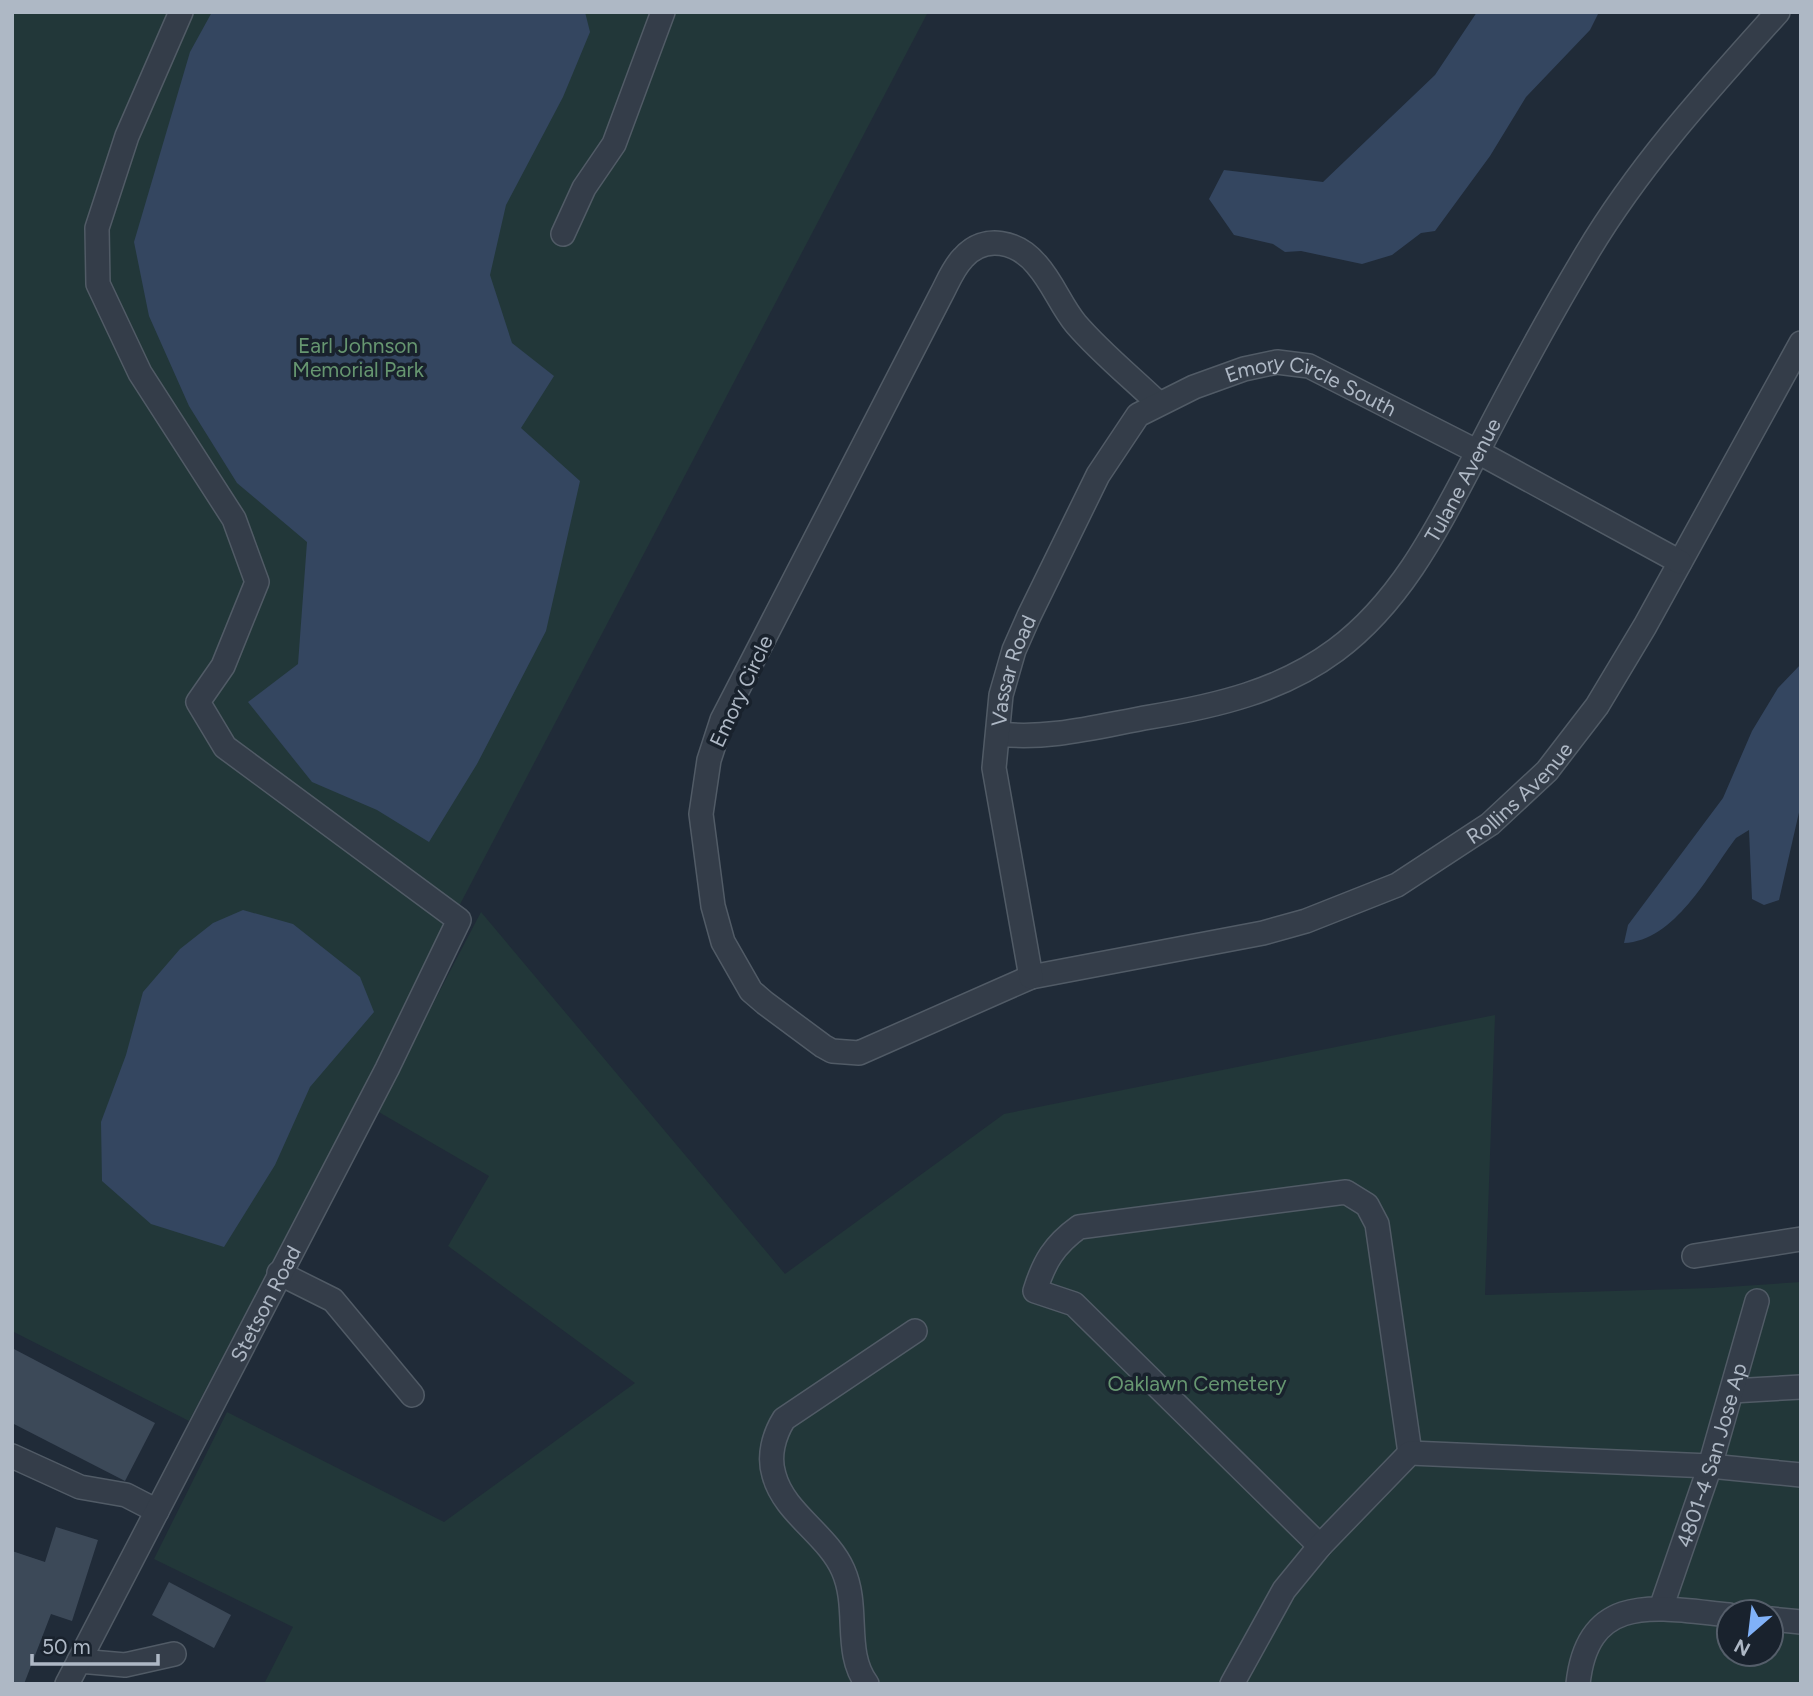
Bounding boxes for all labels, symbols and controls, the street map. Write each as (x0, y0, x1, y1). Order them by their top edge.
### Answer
park label: Earl Johnson Memorial Park (292, 333, 425, 382)
street label: Emory Circle South (1221, 349, 1401, 421)
street label: Tulane Avenue (1419, 414, 1506, 547)
street label: Vassar Road (986, 611, 1040, 727)
street label: Emory Circle (704, 631, 778, 751)
street label: Rollins Avenue (1461, 737, 1577, 849)
street label: Stetson Road (225, 1241, 306, 1366)
street label: 4801-4 San Jose Ap (1670, 1360, 1751, 1551)
park label: Oaklawn Cemetery (1107, 1371, 1287, 1396)
north arrow (1715, 1598, 1785, 1668)
scale bar (32, 1622, 158, 1666)
text: 50 m (42, 1634, 91, 1659)
text: N (1730, 1634, 1754, 1661)

